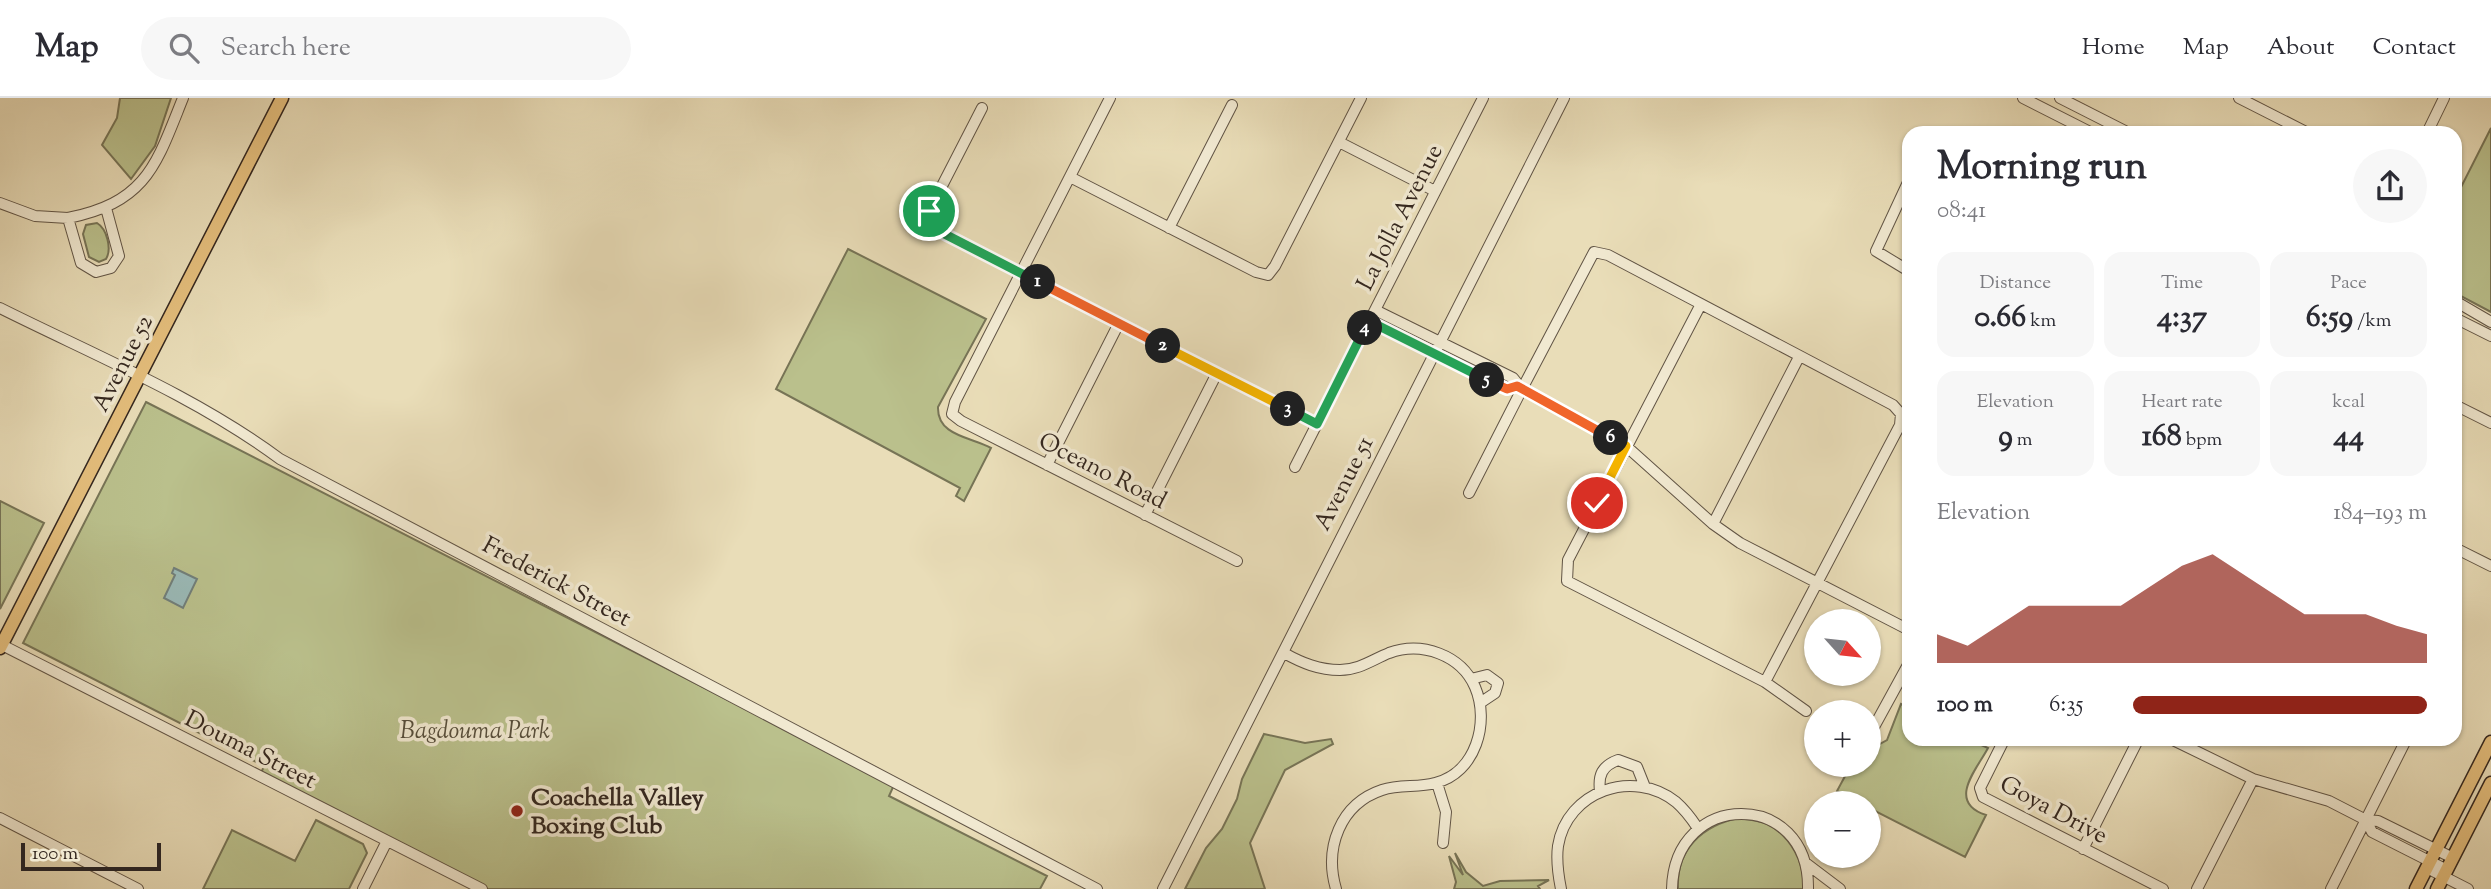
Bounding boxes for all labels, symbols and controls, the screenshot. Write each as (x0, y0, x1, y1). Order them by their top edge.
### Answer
search box (141, 17, 631, 80)
text: Map (35, 24, 99, 72)
icon: search (165, 29, 203, 67)
text: Search here (221, 30, 351, 67)
text: Home (2082, 31, 2145, 65)
text: Map (2183, 31, 2229, 65)
text: About (2267, 31, 2334, 65)
text: Contact (2372, 31, 2456, 65)
street label: La Jolla Avenue (1349, 139, 1452, 297)
text: Morning run (1937, 142, 2147, 196)
button: share (2353, 149, 2427, 223)
pin (899, 181, 959, 241)
icon: arrive (910, 192, 948, 230)
text: 08:41 (1937, 195, 1986, 228)
pin: 1 (1020, 264, 1056, 300)
text: 1 (1034, 268, 1041, 295)
text: Distance (1980, 270, 2051, 297)
text: Time (2161, 270, 2203, 297)
text: Pace (2330, 270, 2367, 297)
text: 0.66 (1974, 297, 2026, 340)
text: 4:37 (2157, 297, 2207, 340)
text: 6:59 (2306, 297, 2353, 340)
text: km (2026, 308, 2056, 335)
text: /km (2353, 308, 2391, 335)
street label: Avenue 52 (85, 310, 163, 418)
pin: 4 (1348, 310, 1382, 345)
text: 4 (1360, 314, 1369, 341)
pin: 2 (1146, 328, 1180, 364)
text: 2 (1158, 332, 1167, 359)
pin: 5 (1470, 362, 1504, 398)
text: 5 (1483, 366, 1490, 393)
text: Elevation (1977, 389, 2054, 416)
text: Heart rate (2141, 389, 2223, 416)
text: kcal (2332, 389, 2365, 416)
pin: 3 (1270, 392, 1306, 426)
text: 3 (1284, 395, 1291, 422)
text: 9 (1998, 416, 2013, 459)
text: 168 (2142, 416, 2182, 459)
text: 44 (2334, 416, 2364, 459)
pin: 6 (1594, 420, 1628, 456)
text: 6 (1606, 424, 1615, 451)
street label: Oceano Road (1032, 425, 1172, 519)
text: m (2013, 427, 2033, 454)
text: bpm (2182, 427, 2222, 454)
street label: Avenue 51 (1307, 431, 1383, 537)
pin (1567, 473, 1627, 533)
icon: check (1578, 484, 1616, 522)
text: Elevation (1937, 497, 2030, 530)
text: 184–193 m (2333, 497, 2427, 530)
street label: Frederick Street (476, 529, 637, 636)
north arrow (1804, 609, 1881, 686)
map controls (1804, 609, 1881, 868)
text: 100 m (1937, 689, 1993, 722)
text: 6:35 (2049, 689, 2083, 722)
button: + (1804, 700, 1881, 777)
street label: Douma Street (178, 703, 322, 799)
park label: Bagdouma Park (400, 715, 550, 749)
street label: Goya Drive (1993, 768, 2113, 853)
place label: Coachella Valley Boxing Club (531, 782, 704, 844)
button: − (1804, 791, 1881, 868)
marker: Coachella Valley Boxing Club (509, 803, 525, 819)
scale bar (21, 840, 161, 872)
text: 100 m (32, 841, 78, 868)

